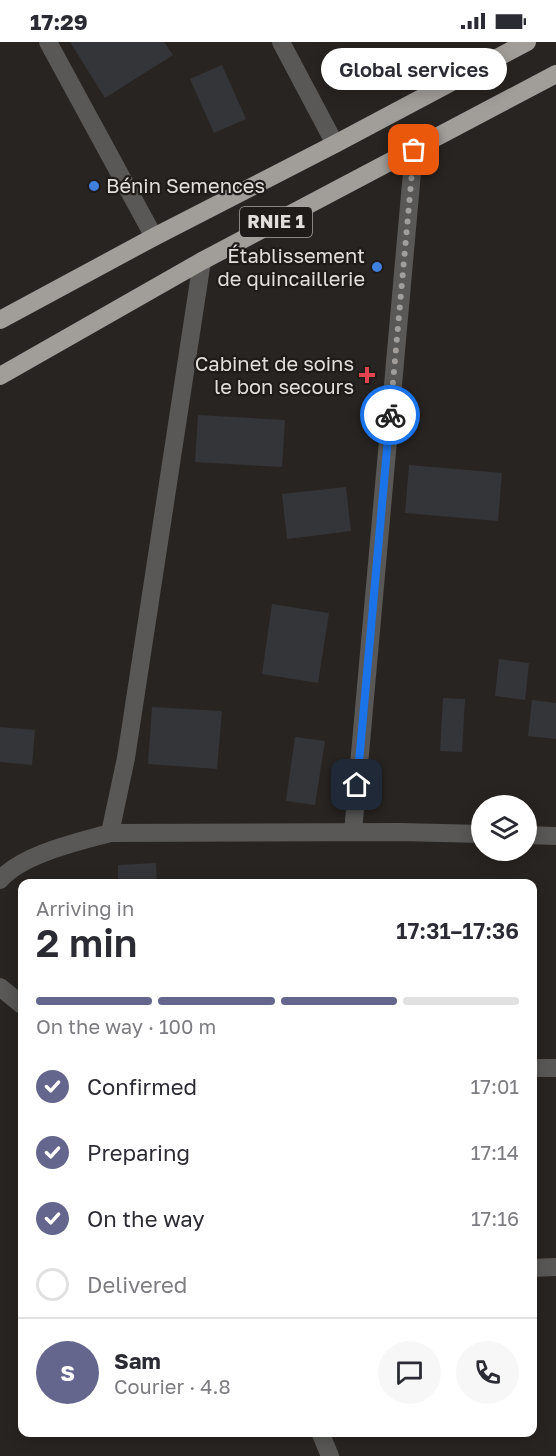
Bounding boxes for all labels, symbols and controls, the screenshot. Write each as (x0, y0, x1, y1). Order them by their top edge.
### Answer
text: 17:29 (30, 8, 88, 35)
callout: Global services (321, 48, 507, 90)
text: Global services (339, 57, 489, 81)
pin (388, 124, 439, 175)
icon: bag (397, 133, 430, 166)
place label: Bénin Semences (106, 173, 265, 197)
marker: Bénin Semences (87, 179, 101, 193)
road number: RNIE 1 (240, 207, 312, 237)
place label: Établissement de quincaillerie (218, 243, 365, 290)
marker: Établissement de quincaillerie (370, 260, 384, 274)
place label: Cabinet de soins le bon secours (195, 351, 354, 398)
marker: Cabinet de soins le bon secours (358, 366, 376, 384)
courier (360, 385, 420, 445)
icon: bike (374, 399, 407, 432)
pin (331, 759, 382, 810)
icon: home (340, 768, 373, 801)
map controls (471, 795, 537, 861)
button: layers (471, 795, 537, 861)
text: Arriving in (36, 896, 134, 920)
text: 17:31–17:36 (396, 917, 519, 944)
text: 2 min (36, 919, 137, 966)
text: On the way · 100 m (36, 1014, 216, 1038)
icon: check (36, 1070, 69, 1103)
text: Confirmed (87, 1073, 197, 1100)
text: 17:01 (471, 1074, 519, 1098)
icon: check (36, 1136, 69, 1169)
text: Preparing (87, 1139, 190, 1166)
text: 17:14 (471, 1140, 519, 1164)
icon: check (36, 1202, 69, 1235)
text: On the way (87, 1205, 205, 1232)
text: 17:16 (471, 1206, 519, 1230)
text: Delivered (87, 1271, 187, 1298)
button: chat (378, 1341, 441, 1404)
button: phone (456, 1341, 519, 1404)
text: Sam (114, 1347, 161, 1374)
text: S (60, 1359, 75, 1386)
text: Courier · 4.8 (114, 1374, 231, 1398)

